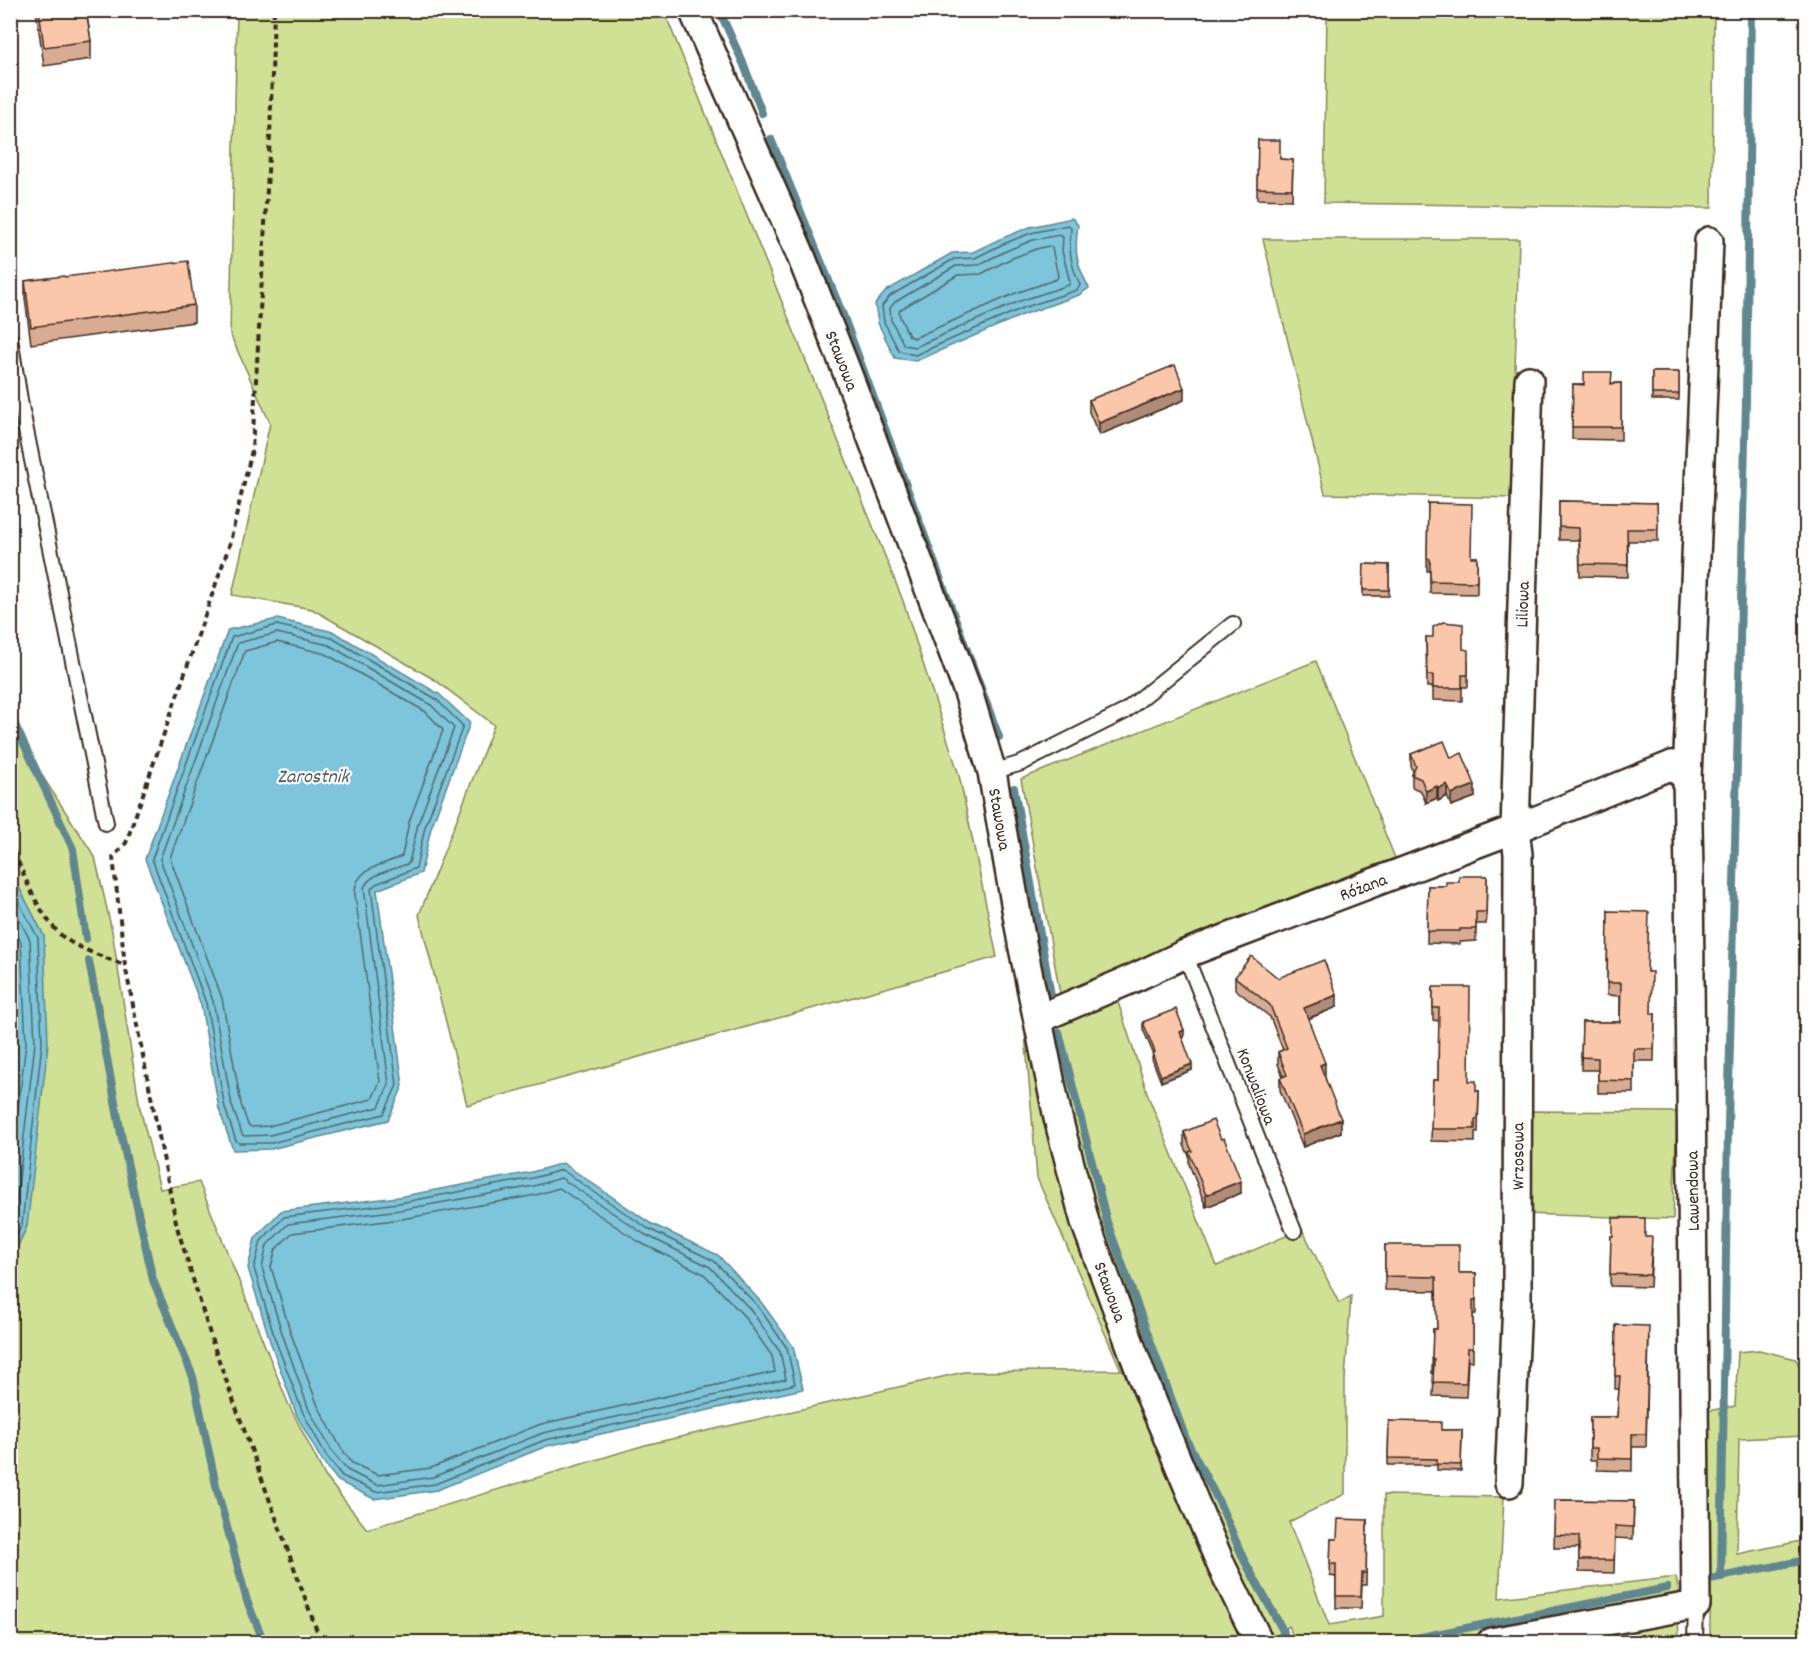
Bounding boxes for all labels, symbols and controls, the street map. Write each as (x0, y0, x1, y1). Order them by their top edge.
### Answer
street label: Stawowa (817, 328, 863, 396)
street label: Liliowa (1511, 580, 1538, 628)
water label: Zarostnik (277, 764, 351, 792)
street label: Stawowa (980, 787, 1016, 853)
street label: Różana (1337, 868, 1392, 909)
street label: Konwaliowa (1229, 1045, 1281, 1129)
street label: Wrzosowa (1507, 1122, 1532, 1190)
street label: Lawendowa (1681, 1150, 1708, 1231)
street label: Stawowa (1086, 1259, 1131, 1327)

